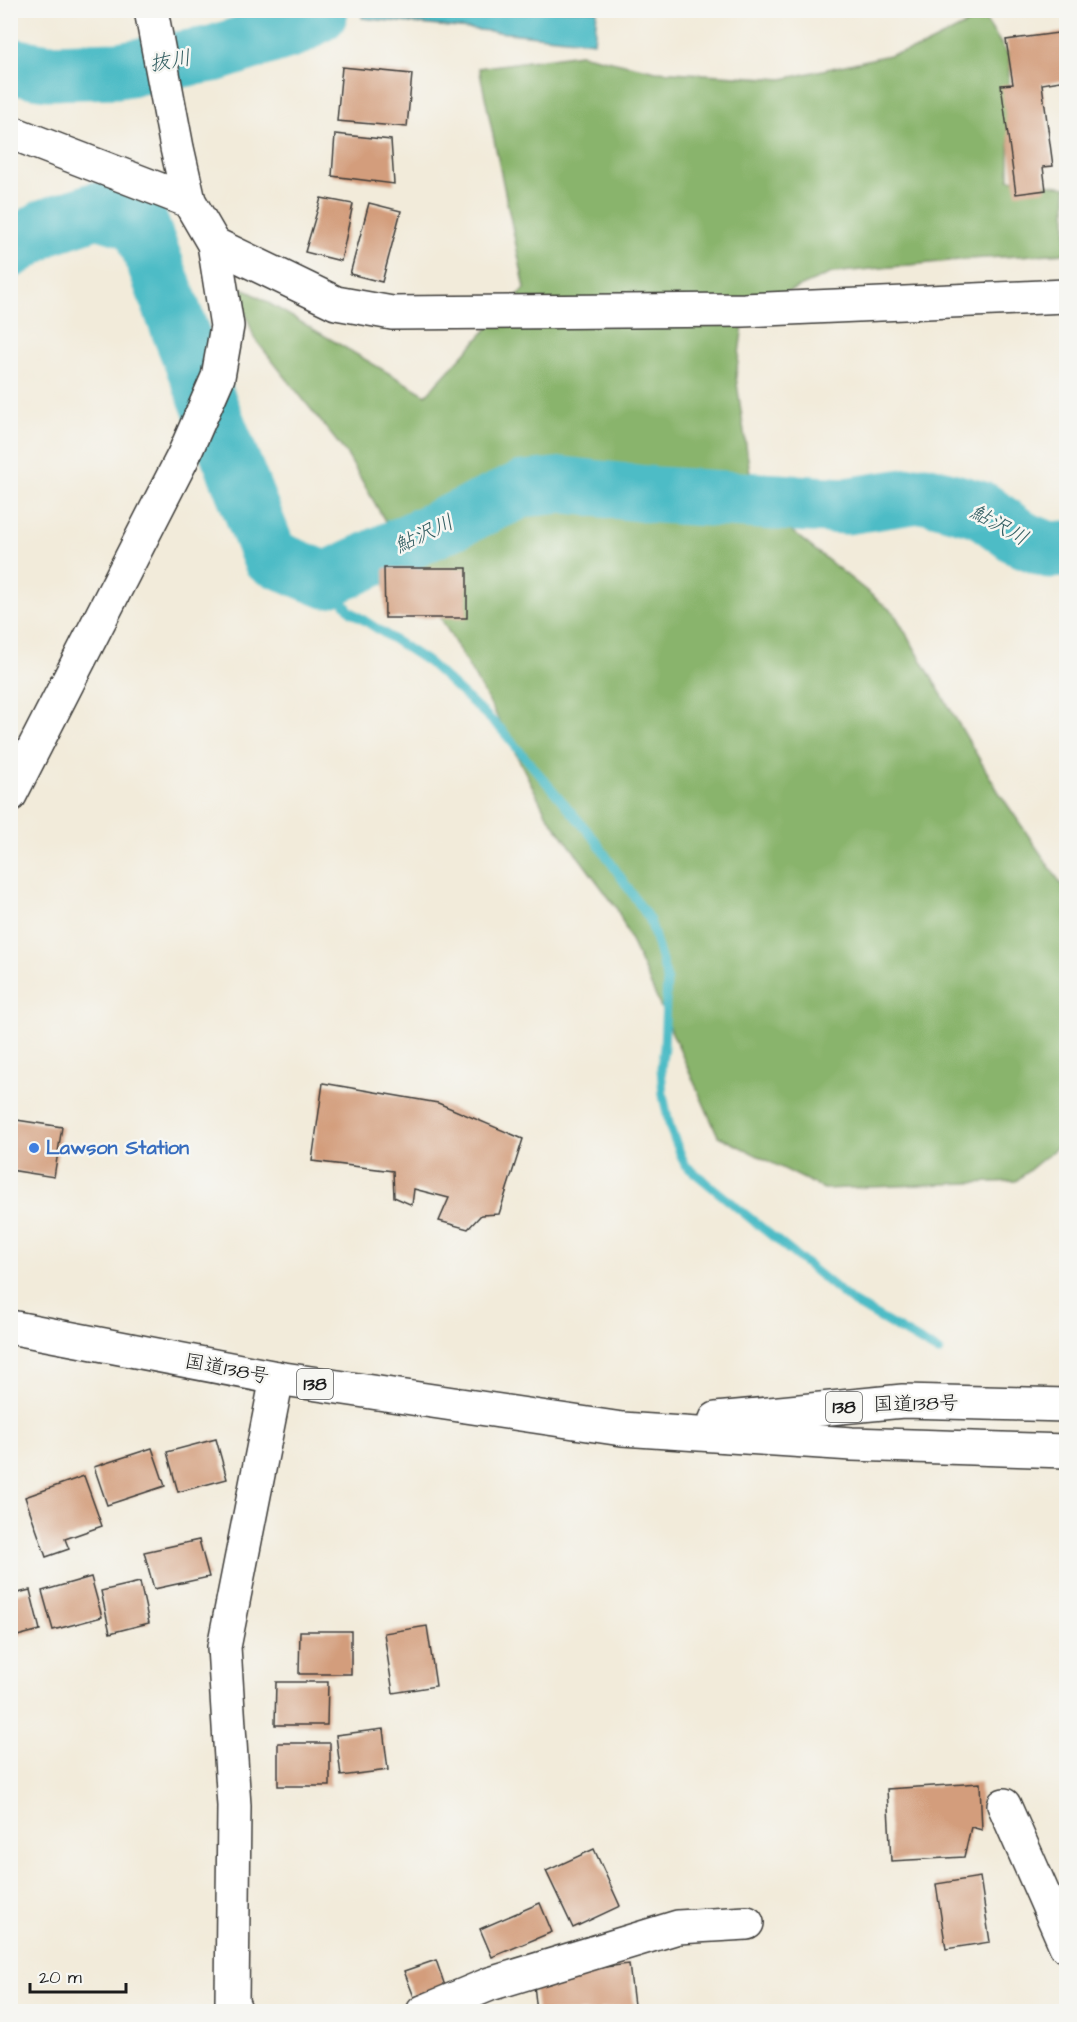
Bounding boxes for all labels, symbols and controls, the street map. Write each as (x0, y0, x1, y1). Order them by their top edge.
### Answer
water label: 抜川 (147, 43, 193, 79)
water label: 鮎沢川 (964, 497, 1034, 553)
water label: 鮎沢川 (389, 508, 459, 560)
place label: Lawson Station (46, 1134, 189, 1162)
marker: Lawson Station (27, 1141, 41, 1155)
street label: 国道138号 (182, 1347, 272, 1391)
road number: 138 (297, 1369, 333, 1399)
street label: 国道138号 (873, 1389, 959, 1419)
road number: 138 (826, 1392, 862, 1422)
scale bar (30, 1956, 126, 1994)
text: 20 m (39, 1965, 82, 1990)

